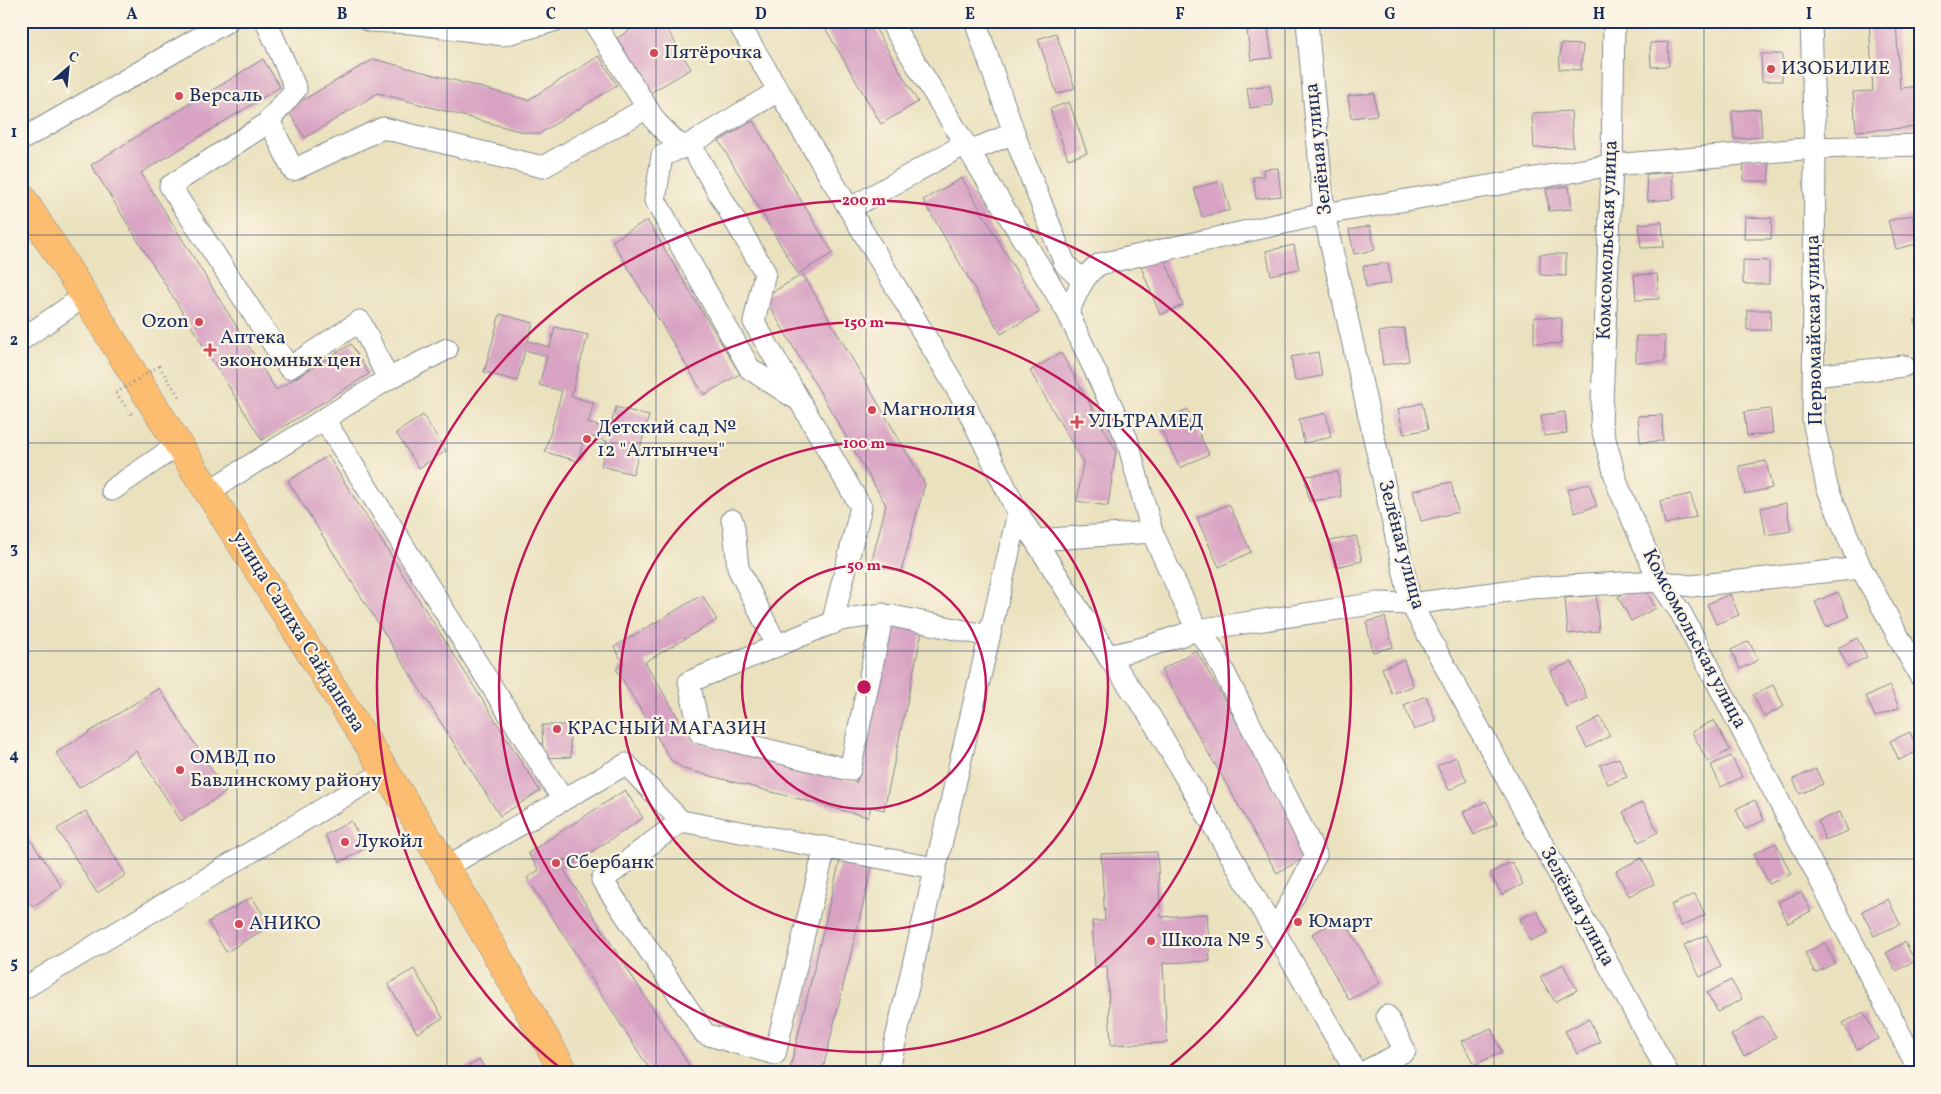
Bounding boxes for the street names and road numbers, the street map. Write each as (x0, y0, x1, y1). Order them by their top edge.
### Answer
street label: Зелёная улица (1298, 81, 1340, 217)
street label: Комсомольская улица (1591, 139, 1625, 340)
street label: Первомайская улица (1799, 234, 1831, 426)
street label: Зелёная улица (1370, 477, 1432, 613)
street label: улица Салиха Сайдашева (224, 526, 372, 738)
street label: Комсомольская улица (1635, 544, 1753, 734)
street label: Зелёная улица (1533, 842, 1621, 972)

